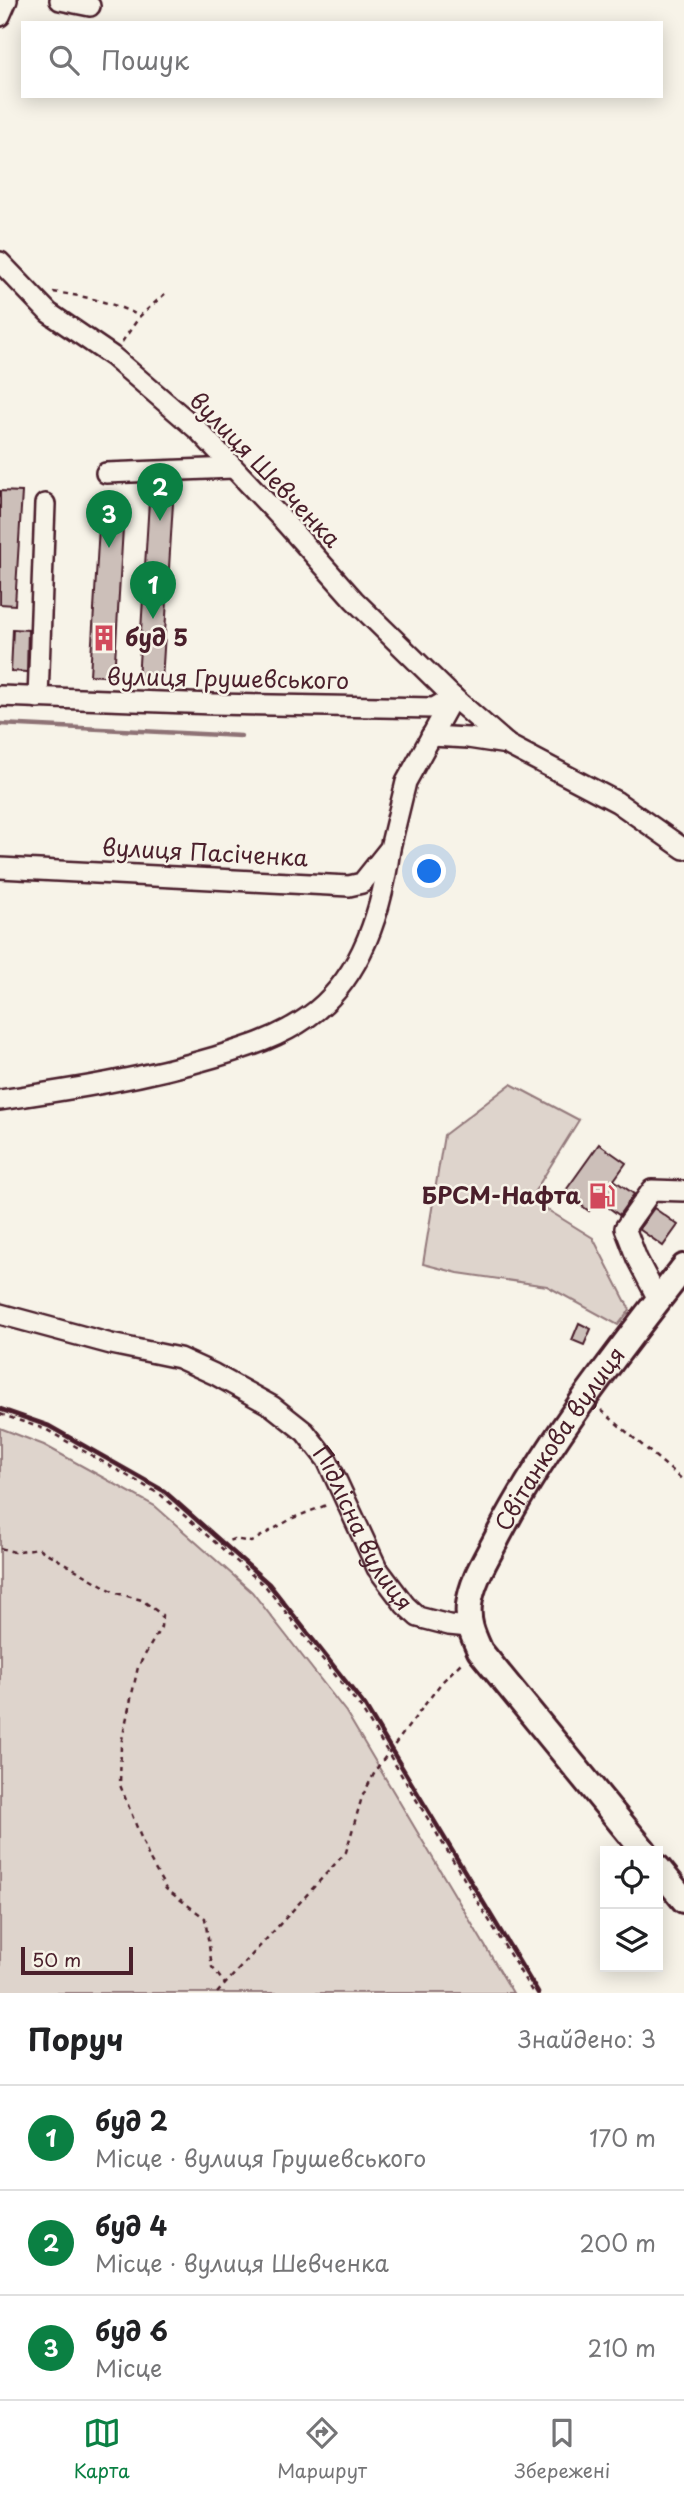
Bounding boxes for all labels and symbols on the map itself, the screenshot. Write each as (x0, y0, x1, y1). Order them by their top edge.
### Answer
street label: вулиця Шевченка (182, 383, 350, 555)
pin: 2 (137, 463, 183, 521)
pin: 3 (86, 490, 132, 548)
pin: 1 (130, 561, 176, 619)
place label: буд 5 (125, 619, 188, 654)
building icon: буд 5 (89, 623, 119, 653)
street label: вулиця Грушевського (107, 658, 350, 697)
street label: вулиця Пасіченка (101, 829, 310, 874)
your location (412, 854, 446, 888)
place label: БРСМ-Нафта (422, 1177, 581, 1212)
fuel station icon: БРСМ-Нафта (587, 1181, 617, 1211)
street label: Світанкова вулиця (485, 1339, 633, 1537)
street label: Підлісна вулиця (305, 1437, 422, 1618)
scale bar (21, 1944, 133, 1976)

